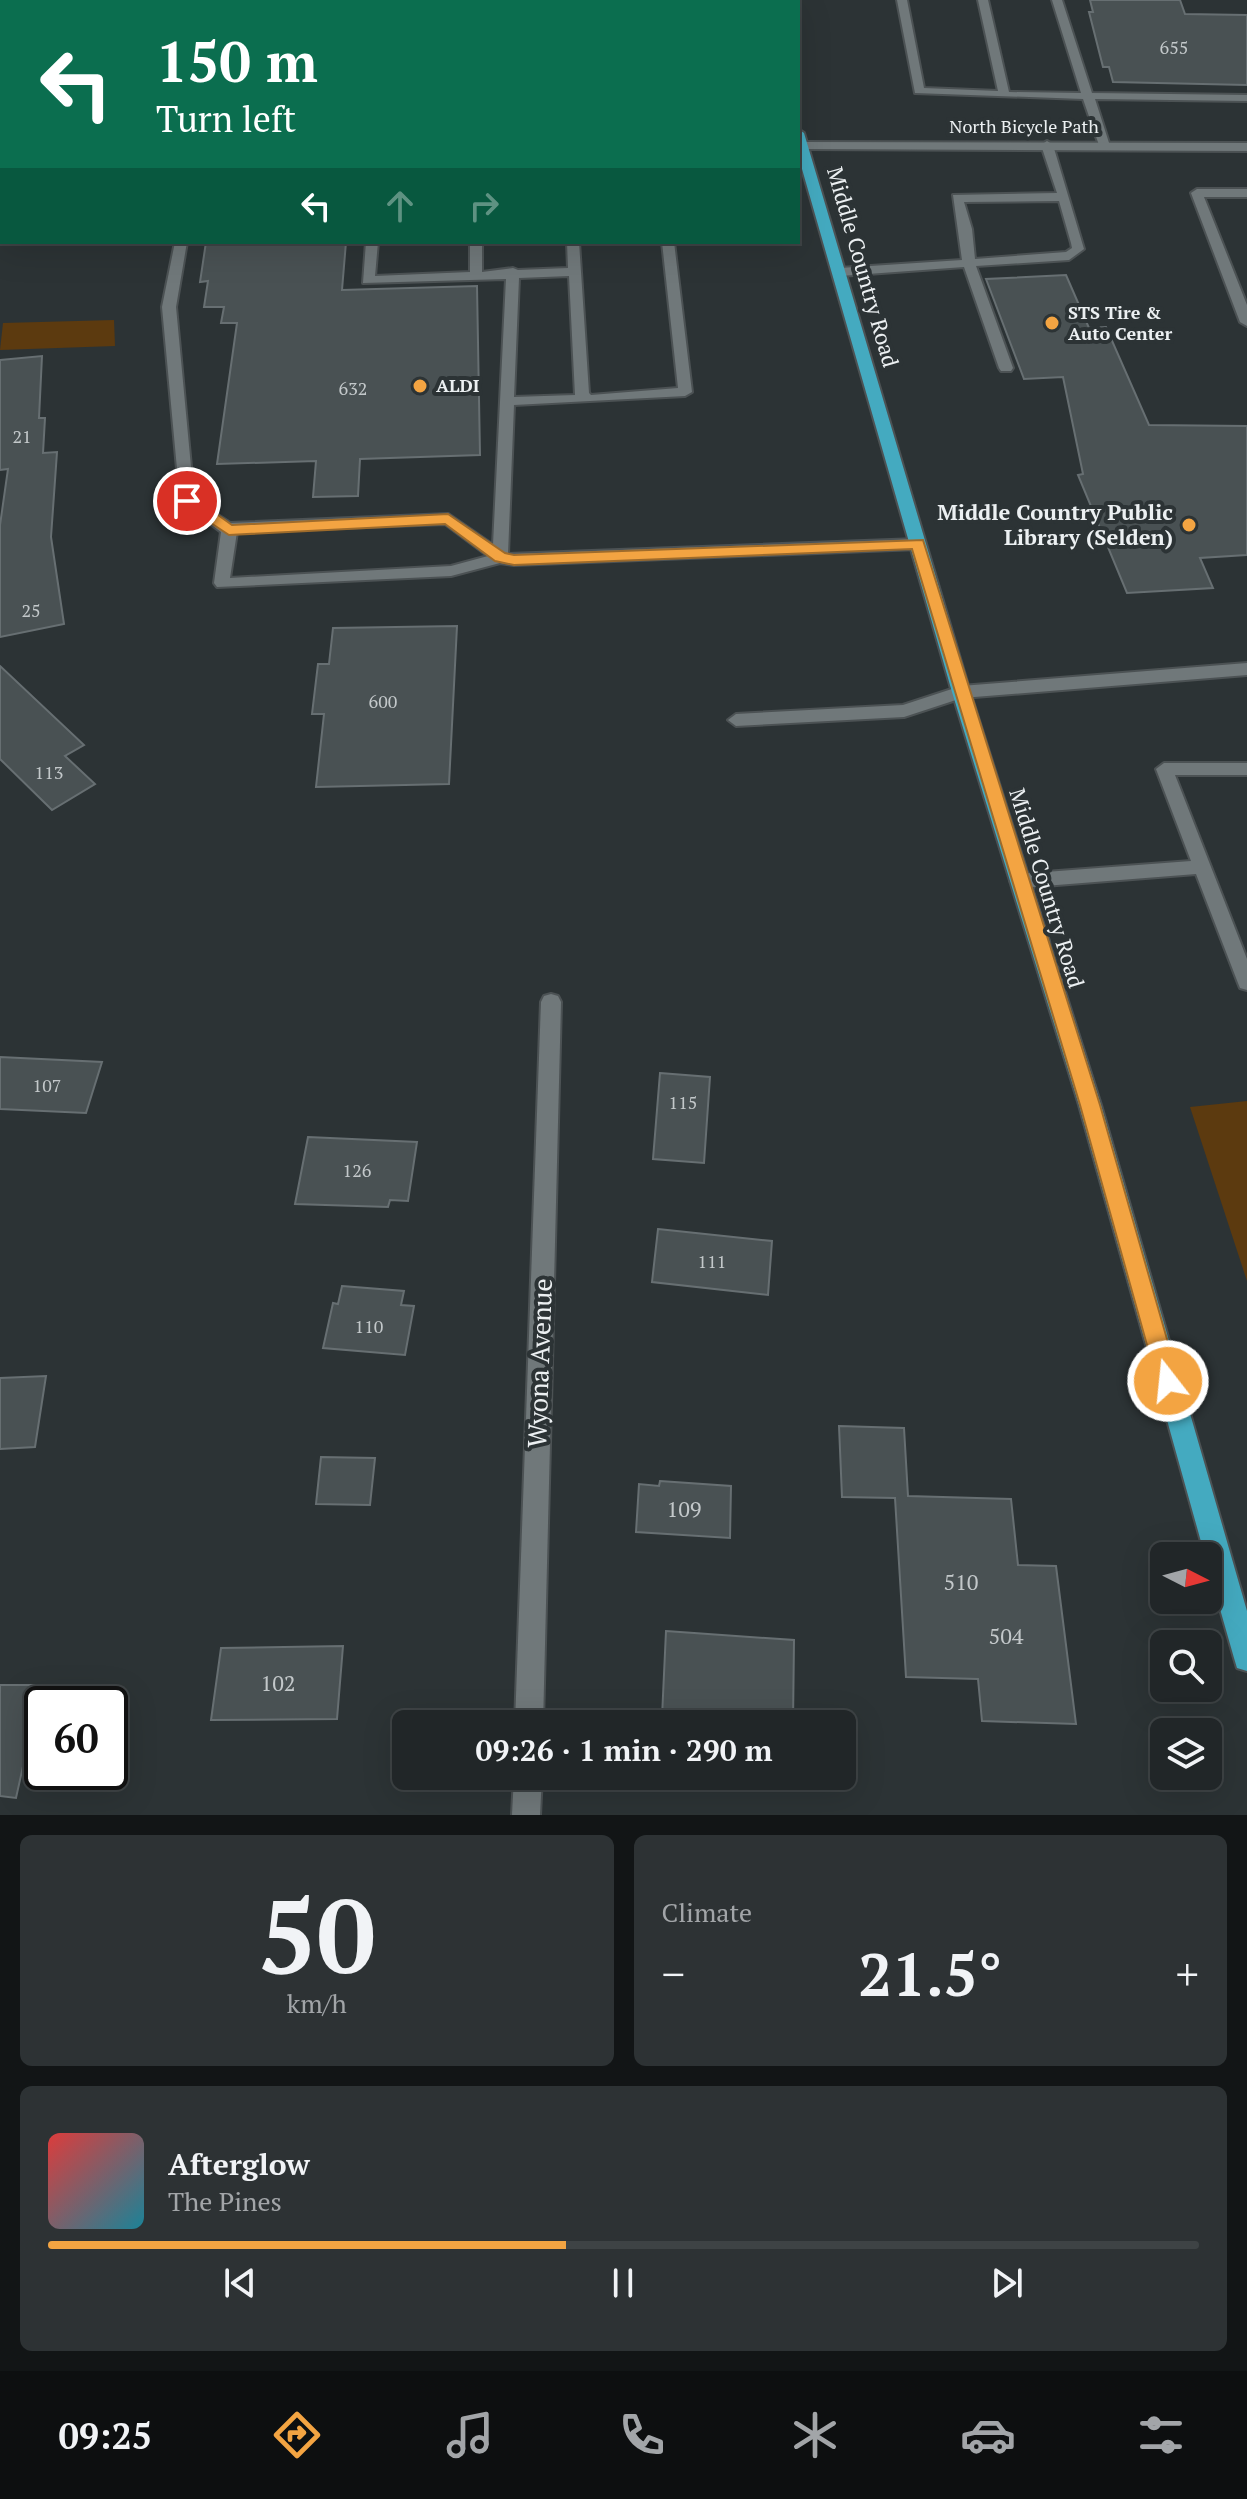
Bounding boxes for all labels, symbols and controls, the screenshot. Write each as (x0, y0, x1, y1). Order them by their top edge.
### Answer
text: 150 m (156, 24, 318, 98)
icon: left (24, 32, 128, 136)
house number: 655 (1160, 35, 1188, 59)
text: Turn left (156, 95, 296, 142)
street label: North Bicycle Path (949, 114, 1099, 138)
street label: Middle Country Road (821, 163, 906, 370)
icon: left (294, 184, 338, 228)
icon: ahead (378, 184, 422, 228)
icon: right (462, 184, 506, 228)
place label: STS Tire & Auto Center (1068, 300, 1173, 345)
marker: STS Tire & Auto Center (1043, 314, 1061, 332)
place label: ALDI (436, 373, 480, 397)
house number: 632 (339, 376, 367, 400)
marker: ALDI (411, 377, 429, 395)
house number: 21 (12, 424, 32, 448)
pin (153, 467, 221, 535)
icon: arrive (165, 479, 209, 523)
place label: Middle Country Public Library (Selden) (937, 497, 1173, 551)
marker: Middle Country Public Library (Selden) (1180, 516, 1198, 534)
house number: 25 (21, 598, 41, 622)
house number: 600 (369, 689, 397, 713)
house number: 113 (35, 760, 63, 784)
street label: Middle Country Road (1003, 785, 1092, 991)
house number: 107 (33, 1073, 61, 1097)
house number: 115 (669, 1090, 697, 1114)
house number: 126 (343, 1158, 372, 1182)
house number: 111 (698, 1249, 726, 1273)
street label: Wyona Avenue (519, 1278, 559, 1448)
house number: 110 (355, 1314, 383, 1338)
position arrow (1126, 1339, 1210, 1423)
house number: 109 (666, 1494, 702, 1523)
north arrow (1150, 1542, 1222, 1614)
map controls (1150, 1542, 1222, 1790)
house number: 510 (943, 1567, 979, 1596)
house number: 504 (988, 1621, 1024, 1650)
button: search (1150, 1630, 1222, 1702)
house number: 102 (260, 1668, 296, 1697)
speed limit sign: 60 (24, 1686, 128, 1790)
button: layers (1150, 1718, 1222, 1790)
text: 09:26 · 1 min · 290 m (476, 1730, 772, 1770)
text: 50 (258, 1865, 376, 2003)
text: Climate (662, 1895, 752, 1929)
text: 21.5° (858, 1934, 1002, 2013)
text: − (662, 1944, 685, 2003)
text: + (1176, 1944, 1199, 2003)
text: km/h (287, 1986, 347, 2020)
text: Afterglow (168, 2144, 310, 2184)
text: The Pines (168, 2184, 282, 2218)
icon: previous (218, 2261, 262, 2305)
icon: pause (601, 2261, 645, 2305)
icon: next (985, 2261, 1029, 2305)
icon: directions (269, 2407, 325, 2463)
icon: music (442, 2407, 498, 2463)
icon: phone (614, 2407, 670, 2463)
icon: climate (787, 2407, 843, 2463)
icon: car (960, 2407, 1016, 2463)
icon: filters (1133, 2407, 1189, 2463)
text: 09:25 (58, 2412, 152, 2459)

